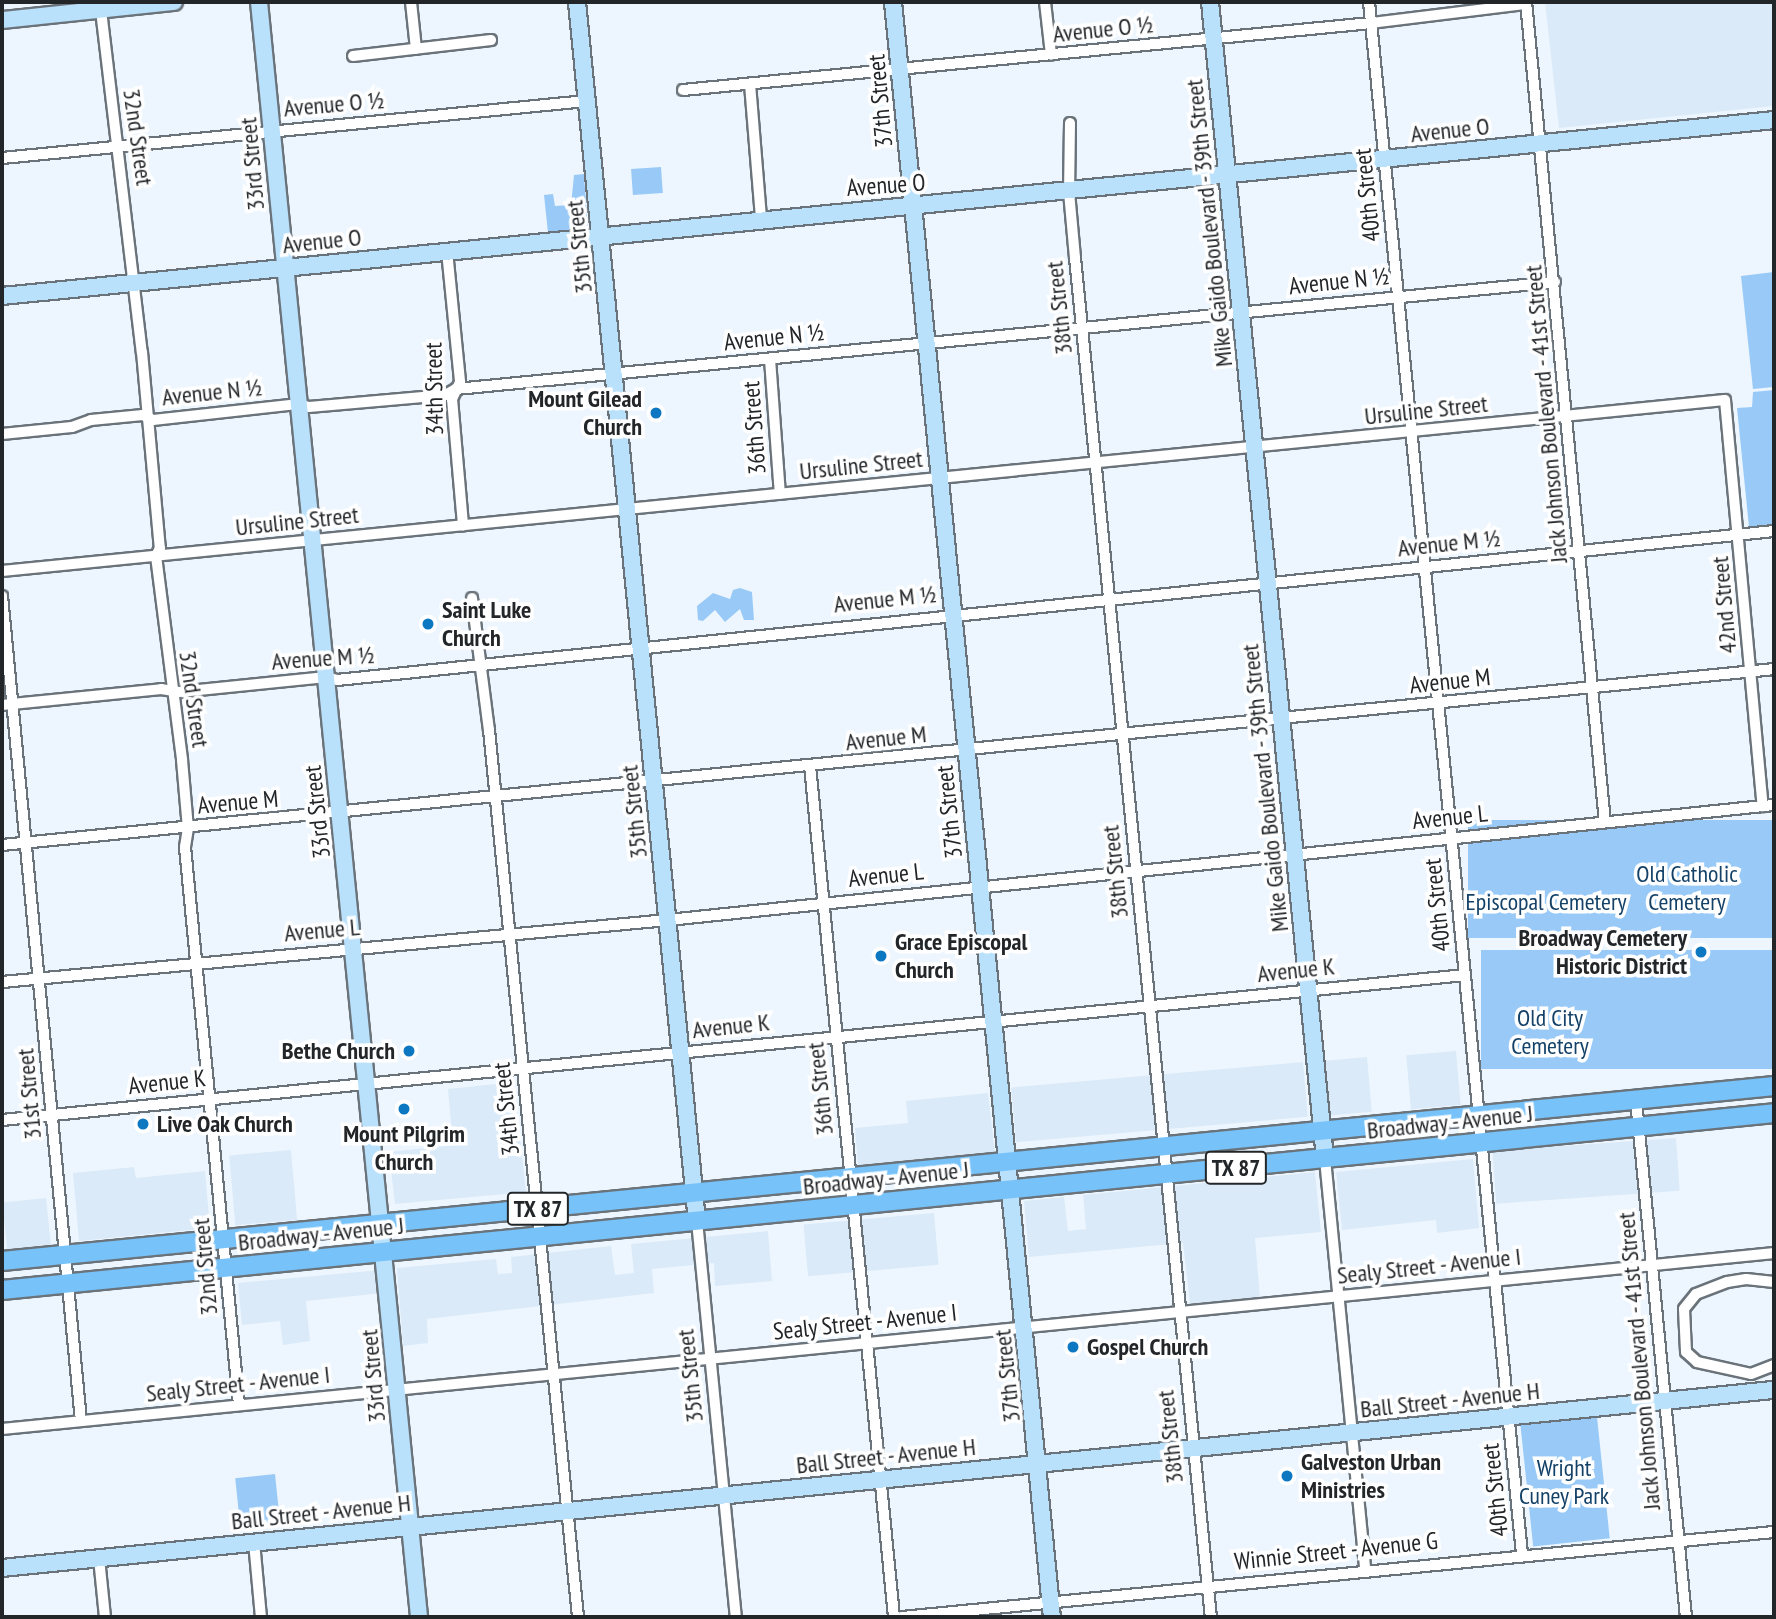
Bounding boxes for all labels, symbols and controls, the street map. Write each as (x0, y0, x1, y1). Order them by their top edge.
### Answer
street label: Avenue O ½ (1051, 9, 1155, 49)
street label: 37th Street (862, 53, 898, 149)
street label: Mike Gaido Boulevard - 39th Street (1179, 77, 1239, 369)
street label: Avenue O ½ (283, 85, 385, 123)
street label: 32nd Street (117, 87, 159, 187)
street label: Avenue O (1409, 112, 1491, 148)
street label: 33rd Street (234, 116, 270, 212)
street label: 40th Street (1348, 147, 1386, 243)
street label: Avenue O (846, 168, 926, 202)
street label: 35th Street (560, 199, 598, 295)
street label: Avenue O (281, 223, 363, 259)
street label: 38th Street (1040, 260, 1078, 356)
street label: Avenue N ½ (1287, 261, 1391, 301)
street label: Jack Johnson Boulevard - 41st Street (1519, 263, 1573, 565)
street label: Avenue N ½ (722, 317, 826, 357)
street label: 34th Street (419, 342, 449, 436)
street label: Avenue N ½ (160, 372, 264, 412)
street label: 36th Street (736, 380, 772, 476)
place label: Mount Gilead Church (528, 385, 642, 441)
street label: Ursuline Street (1363, 389, 1489, 431)
marker: Mount Gilead Church (648, 405, 664, 421)
street label: Ursuline Street (798, 444, 924, 486)
street label: Ursuline Street (234, 500, 360, 542)
street label: Avenue M ½ (1396, 523, 1502, 563)
street label: 42nd Street (1705, 555, 1743, 655)
street label: Avenue M ½ (832, 579, 938, 619)
place label: Saint Luke Church (442, 596, 531, 652)
marker: Saint Luke Church (420, 616, 436, 632)
street label: Avenue M ½ (271, 640, 375, 676)
street label: Mike Gaido Boulevard - 39th Street (1235, 642, 1295, 934)
street label: 32nd Street (173, 649, 215, 749)
street label: Avenue M (1408, 662, 1492, 700)
street label: Avenue M (844, 719, 928, 757)
street label: 33rd Street (298, 764, 336, 860)
street label: 35th Street (615, 764, 653, 860)
street label: 37th Street (930, 764, 968, 860)
street label: Avenue M (196, 784, 280, 820)
street label: Avenue L (1411, 799, 1489, 835)
street label: 38th Street (1096, 824, 1134, 920)
street label: Avenue L (847, 857, 925, 893)
street label: 40th Street (1418, 857, 1456, 953)
park label: Old Catholic Cemetery (1636, 860, 1738, 916)
park label: Episcopal Cemetery (1466, 888, 1626, 916)
street label: Avenue L (283, 912, 361, 948)
place label: Broadway Cemetery Historic District (1518, 924, 1687, 980)
place label: Grace Episcopal Church (895, 928, 1027, 984)
marker: Broadway Cemetery Historic District (1693, 944, 1709, 960)
marker: Grace Episcopal Church (873, 948, 889, 964)
street label: Avenue K (1256, 952, 1336, 988)
park label: Old City Cemetery (1511, 1004, 1589, 1060)
street label: Avenue K (691, 1008, 771, 1044)
place label: Bethe Church (281, 1037, 395, 1065)
street label: 36th Street (801, 1041, 839, 1137)
marker: Bethe Church (401, 1043, 417, 1059)
street label: 31st Street (11, 1047, 47, 1141)
street label: 34th Street (487, 1061, 525, 1157)
street label: Avenue K (127, 1064, 207, 1100)
street label: Broadway - Avenue J (1364, 1099, 1536, 1145)
marker: Mount Pilgrim Church (396, 1101, 412, 1117)
place label: Live Oak Church (157, 1110, 294, 1138)
marker: Live Oak Church (135, 1116, 151, 1132)
place label: Mount Pilgrim Church (343, 1120, 465, 1176)
road number: TX 87 (1204, 1148, 1268, 1188)
street label: Broadway - Avenue J (800, 1155, 972, 1201)
road number: TX 87 (506, 1190, 570, 1228)
street label: Jack Johnson Boulevard - 41st Street (1612, 1210, 1666, 1512)
street label: Broadway - Avenue J (235, 1211, 407, 1257)
street label: 32nd Street (186, 1217, 224, 1317)
street label: Sealy Street - Avenue I (1334, 1242, 1524, 1290)
street label: Sealy Street - Avenue I (770, 1298, 960, 1346)
street label: 33rd Street (355, 1328, 391, 1424)
street label: 35th Street (671, 1328, 709, 1424)
street label: 37th Street (988, 1328, 1026, 1424)
place label: Gospel Church (1087, 1333, 1209, 1361)
marker: Gospel Church (1065, 1339, 1081, 1355)
street label: Sealy Street - Avenue I (143, 1360, 333, 1408)
street label: Ball Street - Avenue H (1358, 1376, 1542, 1424)
street label: 38th Street (1151, 1389, 1189, 1485)
street label: Ball Street - Avenue H (794, 1432, 978, 1480)
street label: 40th Street (1476, 1442, 1514, 1538)
place label: Galveston Urban Ministries (1301, 1448, 1441, 1504)
park label: Wright Cuney Park (1519, 1454, 1609, 1510)
marker: Galveston Urban Ministries (1279, 1468, 1295, 1484)
street label: Ball Street - Avenue H (229, 1488, 413, 1536)
street label: Winnie Street - Avenue G (1232, 1526, 1440, 1576)

